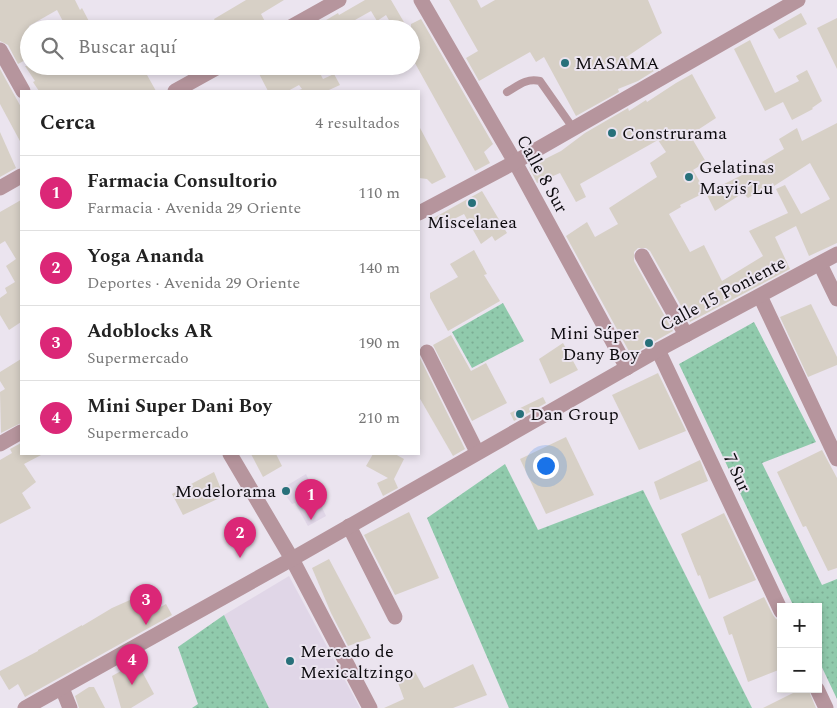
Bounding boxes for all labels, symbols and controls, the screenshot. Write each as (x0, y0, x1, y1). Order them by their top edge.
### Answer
search box (20, 20, 420, 75)
text: Buscar aquí (78, 33, 177, 62)
icon: search (38, 34, 66, 62)
place label: MASAMA (575, 50, 659, 77)
marker: MASAMA (559, 57, 571, 69)
text: Cerca (40, 107, 95, 139)
text: 4 resultados (315, 111, 400, 135)
place label: Construrama (622, 120, 727, 147)
marker: Construrama (606, 127, 618, 139)
street label: Calle 8 Sur (509, 130, 575, 218)
place label: Gelatinas Mayis´Lu (699, 154, 775, 202)
text: Farmacia Consultorio (87, 167, 277, 196)
marker: Gelatinas Mayis´Lu (683, 171, 695, 183)
text: 1 (52, 181, 60, 205)
text: 110 m (358, 181, 400, 205)
text: Farmacia · Avenida 29 Oriente (87, 196, 301, 220)
marker: Miscelanea (466, 197, 478, 209)
place label: Miscelanea (427, 209, 517, 236)
text: Yoga Ananda (87, 242, 204, 271)
street label: Calle 15 Poniente (655, 249, 791, 339)
text: 2 (52, 256, 60, 280)
text: 140 m (358, 256, 400, 280)
text: Deportes · Avenida 29 Oriente (87, 271, 300, 295)
text: Adoblocks AR (87, 317, 213, 346)
place label: Mini Súper Dany Boy (550, 320, 640, 368)
text: 3 (52, 331, 60, 355)
text: 190 m (358, 331, 400, 355)
marker: Mini Súper Dany Boy (643, 337, 655, 349)
text: Supermercado (87, 346, 189, 370)
text: Mini Super Dani Boy (87, 392, 272, 421)
place label: Dan Group (530, 401, 619, 428)
text: 4 (52, 406, 60, 430)
text: 210 m (358, 406, 400, 430)
marker: Dan Group (514, 408, 526, 420)
text: Supermercado (87, 421, 189, 445)
street label: 7 Sur (716, 449, 758, 497)
your location (533, 453, 559, 479)
place label: Modelorama (175, 478, 276, 505)
pin: 1 (295, 479, 327, 520)
marker: Modelorama (280, 485, 292, 497)
pin: 2 (224, 517, 256, 558)
pin: 3 (130, 584, 162, 625)
map controls (777, 603, 822, 693)
button: + (777, 603, 822, 648)
place label: Mercado de Mexicaltzingo (300, 638, 413, 686)
pin: 4 (116, 644, 148, 685)
button: − (777, 648, 822, 693)
marker: Mercado de Mexicaltzingo (284, 655, 296, 667)

